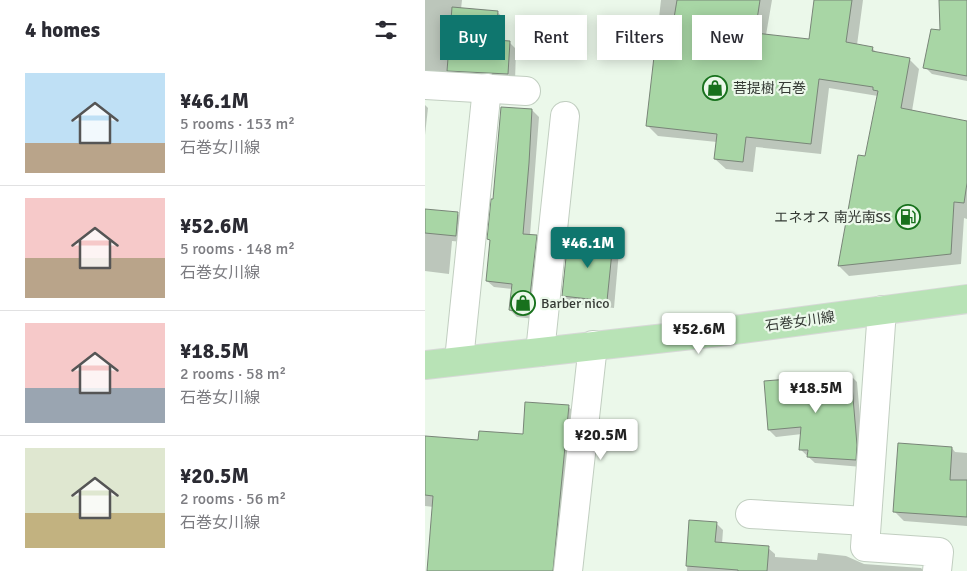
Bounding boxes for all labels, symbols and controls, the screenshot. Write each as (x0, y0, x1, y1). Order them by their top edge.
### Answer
chip: Buy (440, 15, 505, 60)
chip: Rent (515, 15, 587, 60)
chip: Filters (597, 15, 682, 60)
chip: New (692, 15, 762, 60)
icon: filters (372, 16, 400, 44)
text: 4 homes (25, 17, 100, 43)
shop icon: 菩提樹 石巻 (702, 75, 728, 101)
place label: 菩提樹 石巻 (733, 80, 806, 97)
text: ¥46.1M (180, 88, 249, 114)
icon: home (65, 93, 125, 153)
text: 5 rooms · 153 m² (180, 114, 295, 134)
text: 石巻女川線 (180, 138, 260, 158)
fuel station icon: エネオス 南光南SS (895, 204, 921, 230)
place label: エネオス 南光南SS (774, 209, 891, 226)
text: ¥52.6M (180, 213, 249, 239)
icon: home (65, 218, 125, 278)
pin: ¥46.1M (547, 226, 629, 269)
text: ¥46.1M (562, 233, 614, 253)
text: 5 rooms · 148 m² (180, 239, 295, 259)
text: 石巻女川線 (180, 263, 260, 283)
shop icon: Barber nico (510, 290, 536, 316)
place label: Barber nico (541, 295, 610, 312)
street label: 石巻女川線 (764, 308, 836, 335)
pin: ¥52.6M (658, 312, 740, 355)
text: ¥52.6M (673, 319, 725, 339)
text: ¥18.5M (180, 338, 249, 364)
icon: home (65, 343, 125, 403)
text: 2 rooms · 58 m² (180, 364, 286, 384)
pin: ¥18.5M (775, 372, 857, 414)
text: ¥18.5M (790, 378, 842, 398)
text: 石巻女川線 (180, 388, 260, 408)
pin: ¥20.5M (560, 418, 642, 461)
text: ¥20.5M (575, 425, 627, 445)
text: ¥20.5M (180, 463, 249, 489)
icon: home (65, 468, 125, 528)
text: 2 rooms · 56 m² (180, 489, 286, 509)
text: 石巻女川線 (180, 513, 260, 533)

